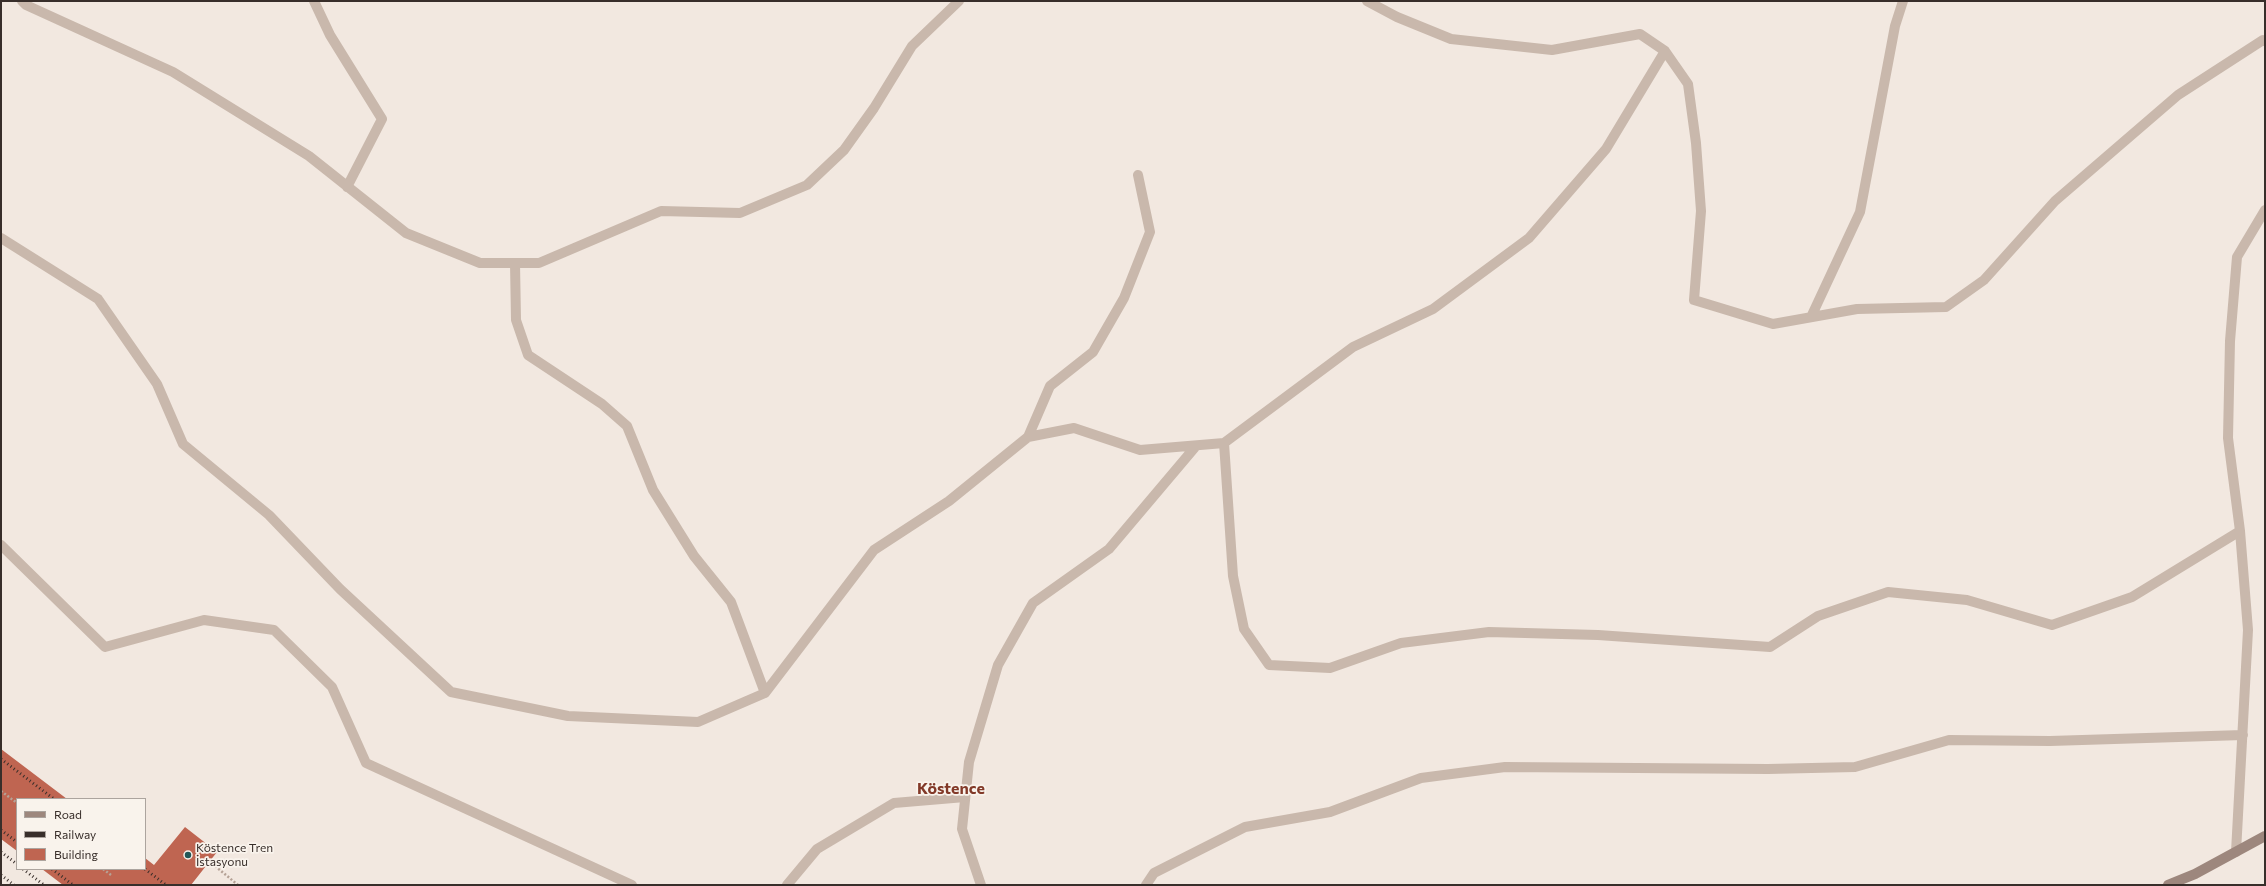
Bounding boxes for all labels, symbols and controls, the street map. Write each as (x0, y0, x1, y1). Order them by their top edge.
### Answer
district label: Köstence (917, 779, 985, 799)
legend (16, 798, 146, 870)
text: Road (54, 807, 82, 821)
text: Railway (54, 827, 96, 841)
place label: Köstence Tren İstasyonu (196, 841, 273, 869)
text: Building (54, 847, 98, 861)
marker: Köstence Tren İstasyonu (183, 850, 193, 860)

